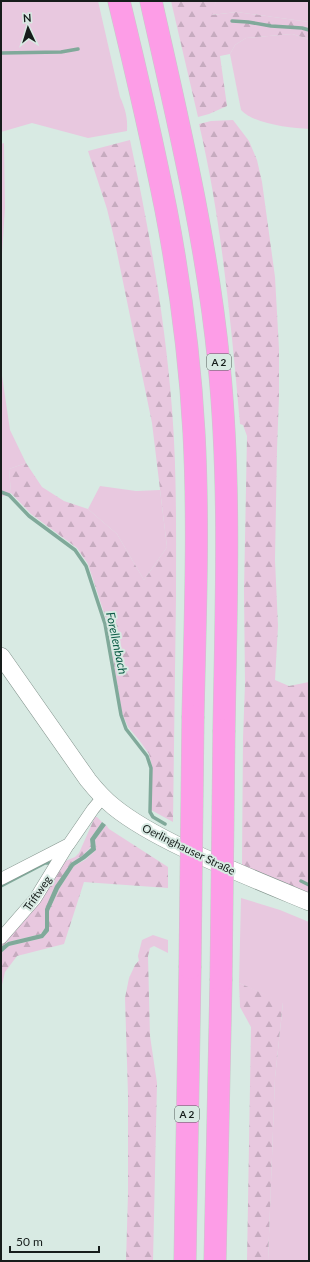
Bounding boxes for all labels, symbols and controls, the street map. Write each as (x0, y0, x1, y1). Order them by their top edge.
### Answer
north arrow (8, 8, 48, 48)
text: N (23, 11, 32, 24)
road number: A 2 (207, 354, 231, 370)
water label: Forellenbach (103, 610, 131, 676)
street label: Oerlinghauser Straße (140, 821, 238, 877)
street label: Triftweg (20, 873, 54, 913)
road number: A 2 (175, 1106, 199, 1122)
scale bar (10, 1228, 99, 1254)
text: 50 m (16, 1234, 43, 1249)

